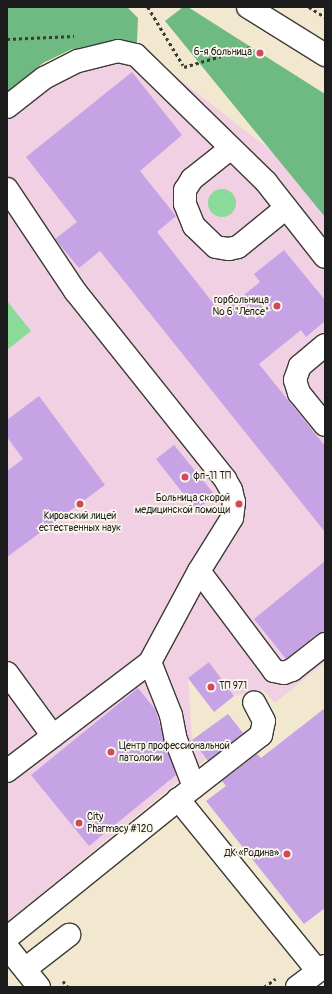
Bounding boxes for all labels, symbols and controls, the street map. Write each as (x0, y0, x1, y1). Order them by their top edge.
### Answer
place label: 6-я больница (194, 47, 252, 59)
marker: 6-я больница (255, 48, 265, 58)
place label: горбольница № 6 "Лепсе" (213, 294, 269, 318)
marker: горбольница № 6 "Лепсе" (272, 301, 282, 311)
place label: фп-11 ТП (193, 471, 231, 483)
marker: фп-11 ТП (180, 472, 190, 482)
place label: Больница скорой медицинской помощи (135, 492, 230, 516)
marker: Больница скорой медицинской помощи (233, 498, 245, 510)
marker: Кировский лицей естественных наук (75, 499, 85, 509)
place label: Кировский лицей естественных наук (39, 510, 121, 534)
place label: ТП 971 (219, 681, 247, 693)
marker: ТП 971 (206, 682, 216, 692)
place label: Центр профессиональной патологии (119, 740, 230, 764)
marker: Центр профессиональной патологии (106, 747, 116, 757)
place label: City Pharmacy #120 (87, 811, 153, 834)
marker: City Pharmacy #120 (74, 818, 84, 828)
place label: ДК «Родина» (225, 848, 279, 860)
marker: ДК «Родина» (282, 849, 292, 859)

